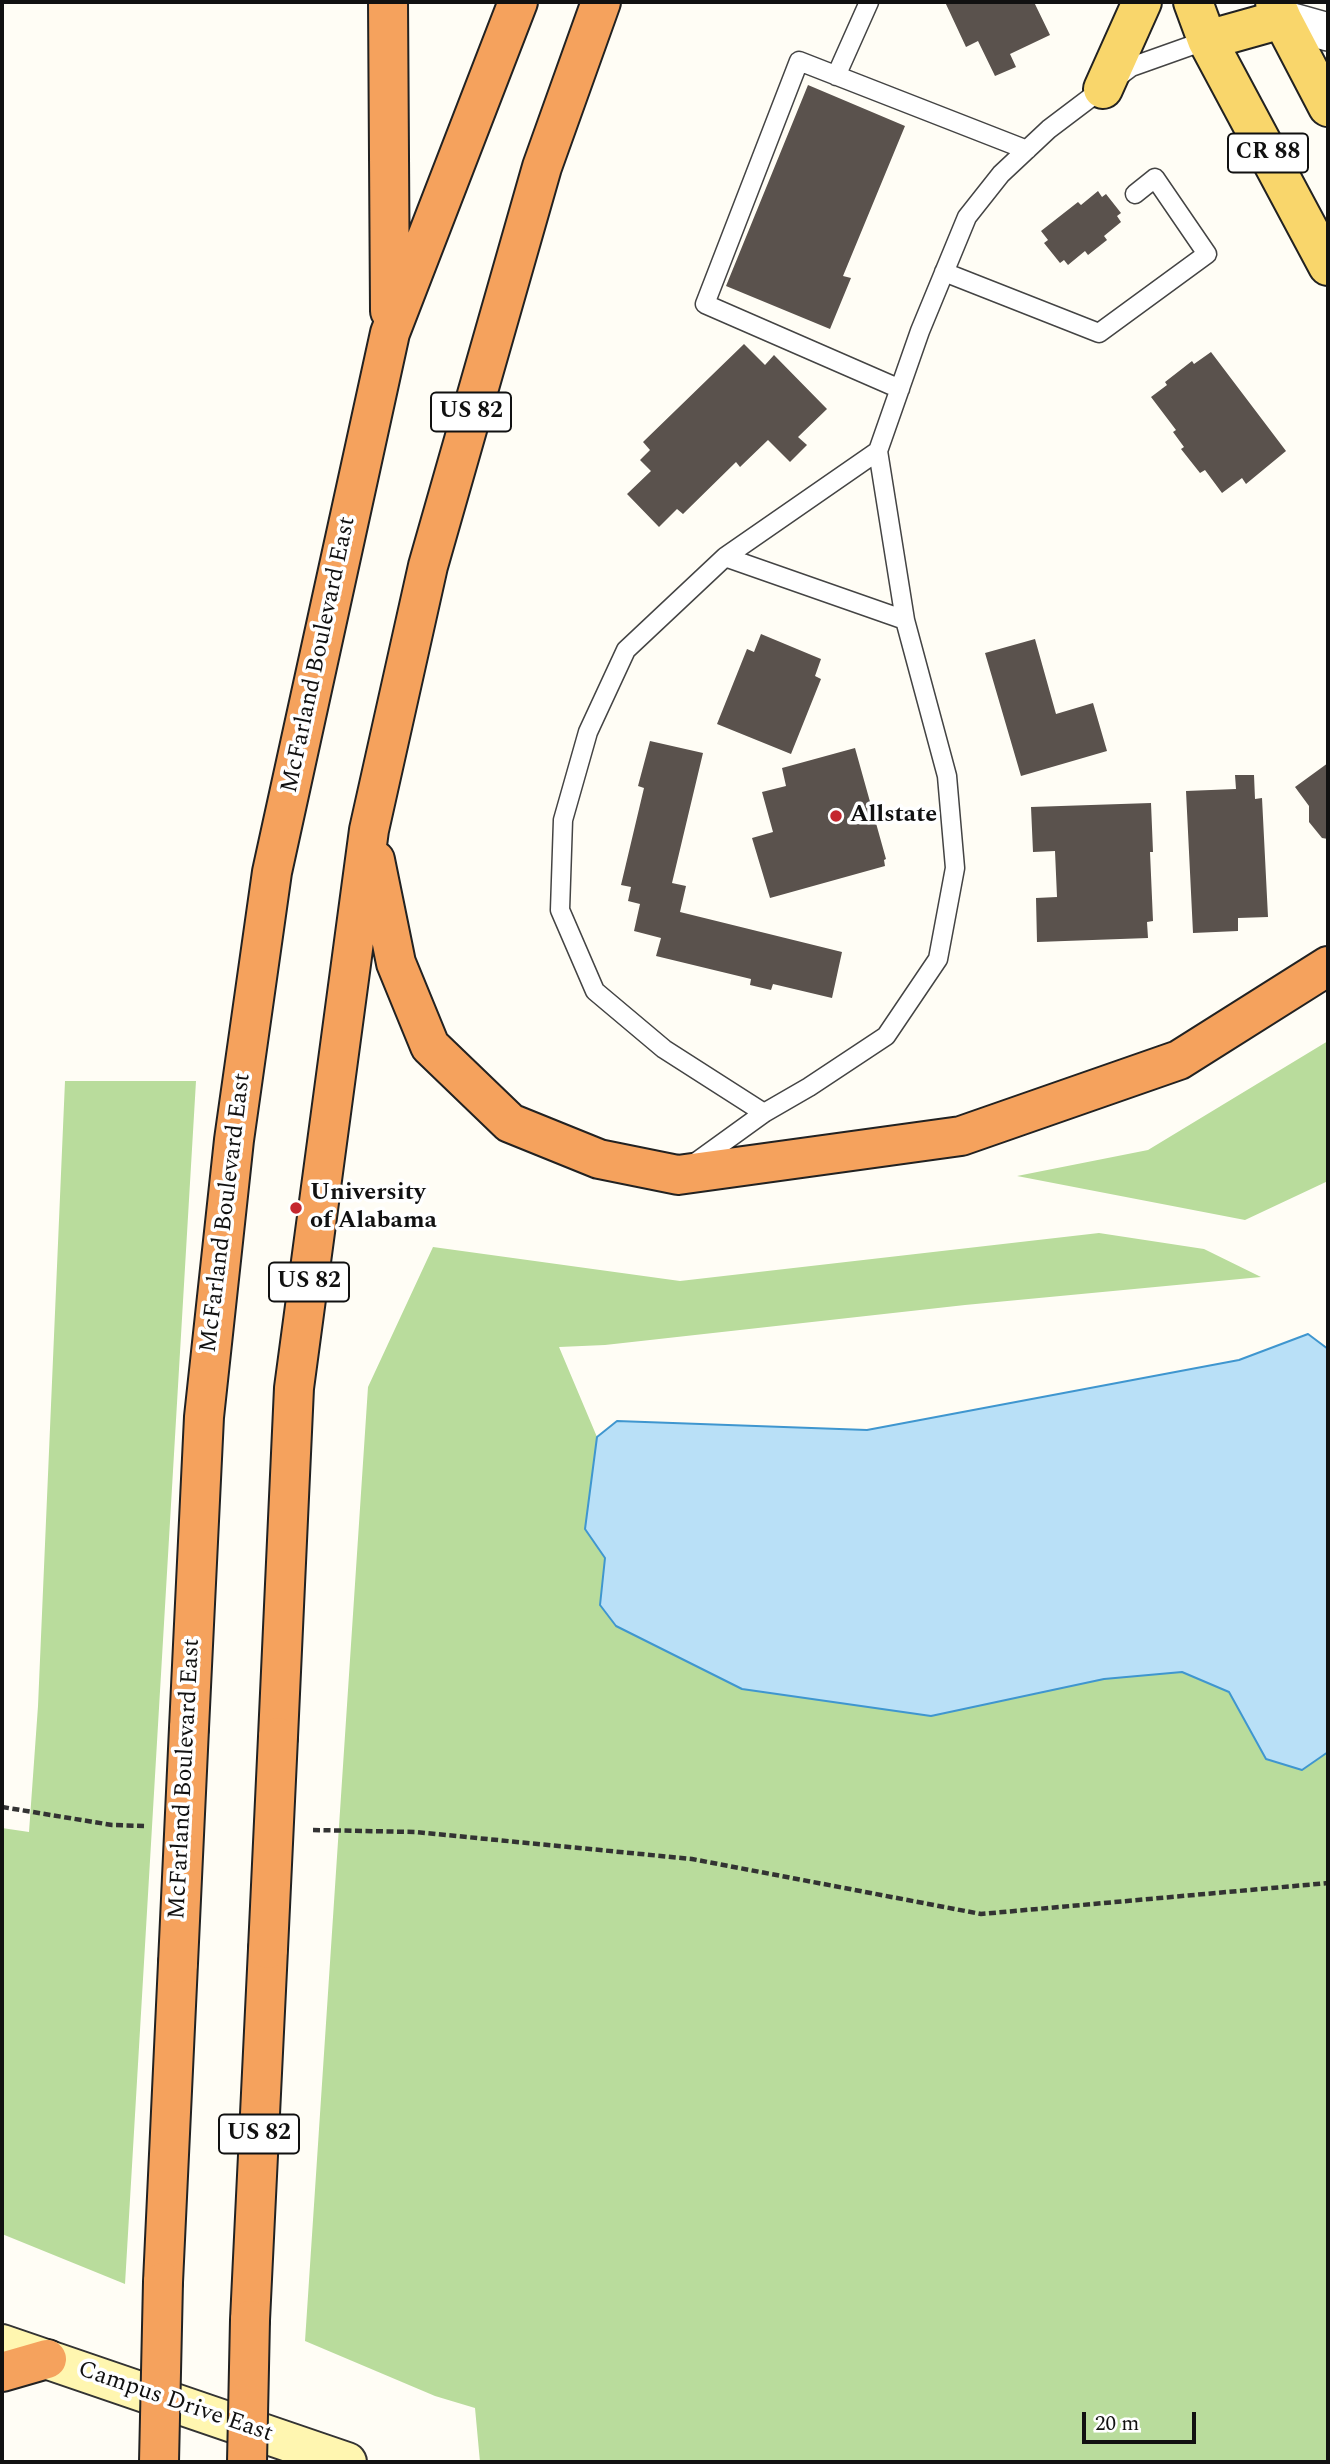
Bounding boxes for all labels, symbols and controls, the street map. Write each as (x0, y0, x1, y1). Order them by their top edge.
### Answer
road number: CR 88 (1228, 134, 1308, 172)
road number: US 82 (431, 392, 511, 432)
street label: McFarland Boulevard East (277, 514, 363, 796)
place label: Allstate (850, 802, 937, 830)
marker: Allstate (828, 808, 844, 824)
street label: McFarland Boulevard East (196, 1072, 258, 1354)
place label: University of Alabama (310, 1180, 437, 1236)
marker: University of Alabama (288, 1200, 304, 1216)
road number: US 82 (269, 1262, 349, 1302)
street label: McFarland Boulevard East (164, 1638, 208, 1920)
road number: US 82 (219, 2114, 299, 2154)
street label: Campus Drive East (74, 2356, 276, 2450)
scale bar (1085, 2398, 1199, 2442)
text: 20 m (1095, 2408, 1139, 2440)

